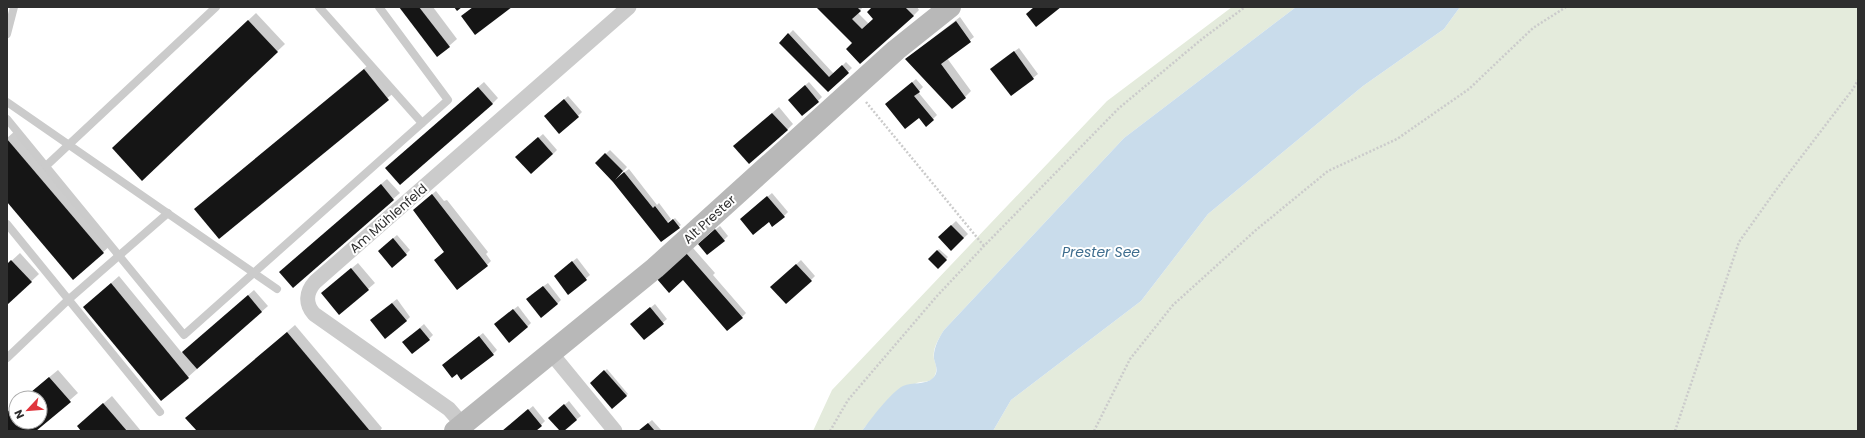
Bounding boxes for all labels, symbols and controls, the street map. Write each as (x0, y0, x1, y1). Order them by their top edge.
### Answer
street label: Am Mühlenfeld (345, 179, 431, 257)
street label: Alt Prester (679, 190, 740, 248)
water label: Prester See (1062, 242, 1140, 262)
north arrow (8, 390, 48, 430)
text: N (10, 407, 28, 422)

